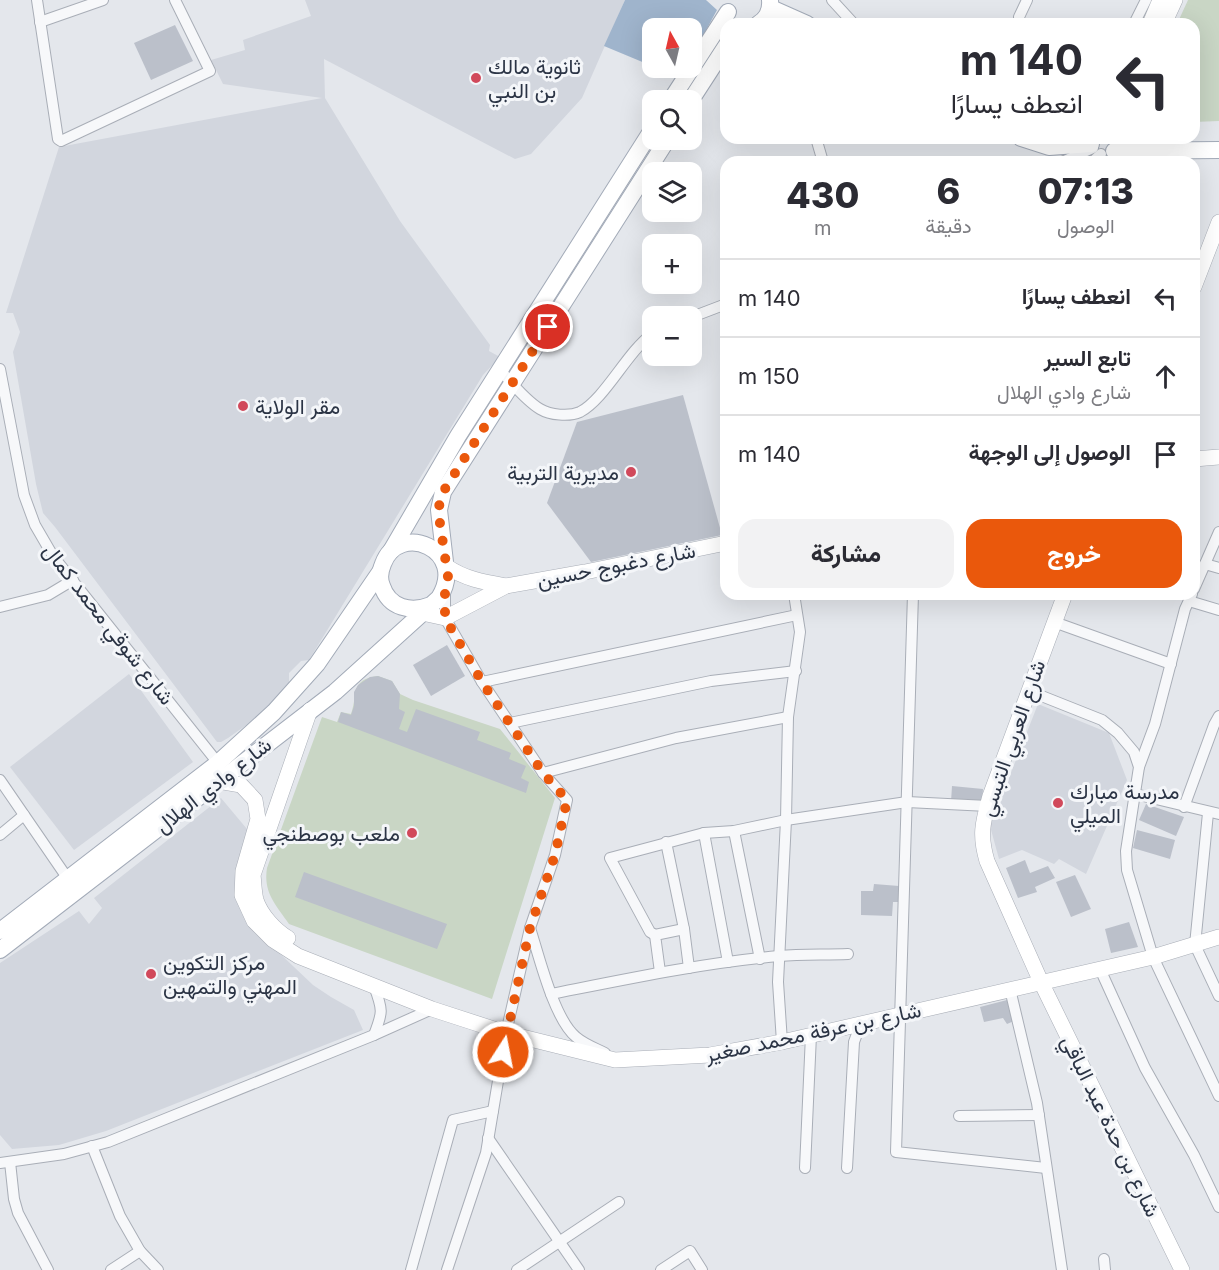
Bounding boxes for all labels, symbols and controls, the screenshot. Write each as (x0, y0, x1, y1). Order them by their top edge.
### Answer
north arrow (642, 18, 702, 78)
map controls (642, 18, 702, 366)
text: 140 m (960, 34, 1083, 85)
icon: left (1104, 42, 1182, 120)
place label: ثانوية مالك بن النبي (488, 54, 581, 108)
marker: ثانوية مالك بن النبي (469, 71, 483, 85)
text: انعطف يسارًا (951, 87, 1083, 120)
button: search (642, 90, 702, 150)
button: layers (642, 162, 702, 222)
text: 6 (937, 169, 960, 213)
text: 07:13 (1038, 169, 1134, 213)
text: 430 (786, 173, 859, 217)
text: دقيقة (925, 214, 972, 238)
text: الوصول (1057, 214, 1115, 238)
text: m (814, 216, 831, 240)
button: + (642, 234, 702, 294)
icon: left (1149, 282, 1182, 315)
text: انعطف يسارًا (1022, 283, 1131, 309)
text: 140 m (738, 285, 801, 311)
pin (522, 301, 573, 352)
button: − (642, 306, 702, 366)
icon: arrive (531, 310, 564, 343)
text: تابع السير (1044, 345, 1131, 371)
icon: ahead (1149, 360, 1182, 393)
text: 150 m (738, 363, 800, 389)
text: شارع وادي الهلال (997, 380, 1131, 404)
place label: مقر الولاية (255, 394, 340, 420)
marker: مقر الولاية (236, 399, 250, 413)
icon: arrive (1149, 438, 1182, 471)
text: الوصول إلى الوجهة (968, 439, 1131, 465)
text: 140 m (738, 441, 801, 467)
place label: مديرية التربية (507, 460, 619, 486)
marker: مديرية التربية (624, 465, 638, 479)
button: مشاركة (738, 519, 954, 588)
button: خروج (966, 519, 1182, 588)
street label: شارع دغبوج حسين (535, 537, 698, 595)
street label: شارع شوقي محمد كمال (34, 538, 180, 713)
street label: شارع العربي التبسي (974, 657, 1055, 821)
street label: شارع وادي الهلال (150, 732, 279, 842)
place label: مدرسة مبارك الميلي (1070, 779, 1180, 833)
marker: مدرسة مبارك الميلي (1051, 796, 1065, 810)
place label: ملعب بوصطنجي (262, 821, 400, 851)
marker: ملعب بوصطنجي (405, 826, 419, 840)
place label: مركز التكوين المهني والتمهين (163, 950, 297, 1004)
marker: مركز التكوين المهني والتمهين (144, 967, 158, 981)
street label: شارع بن عرفة محمد صغير (702, 997, 924, 1069)
position arrow (471, 1020, 535, 1084)
street label: شارع بن حدة عبد الباقي (1052, 1031, 1166, 1223)

